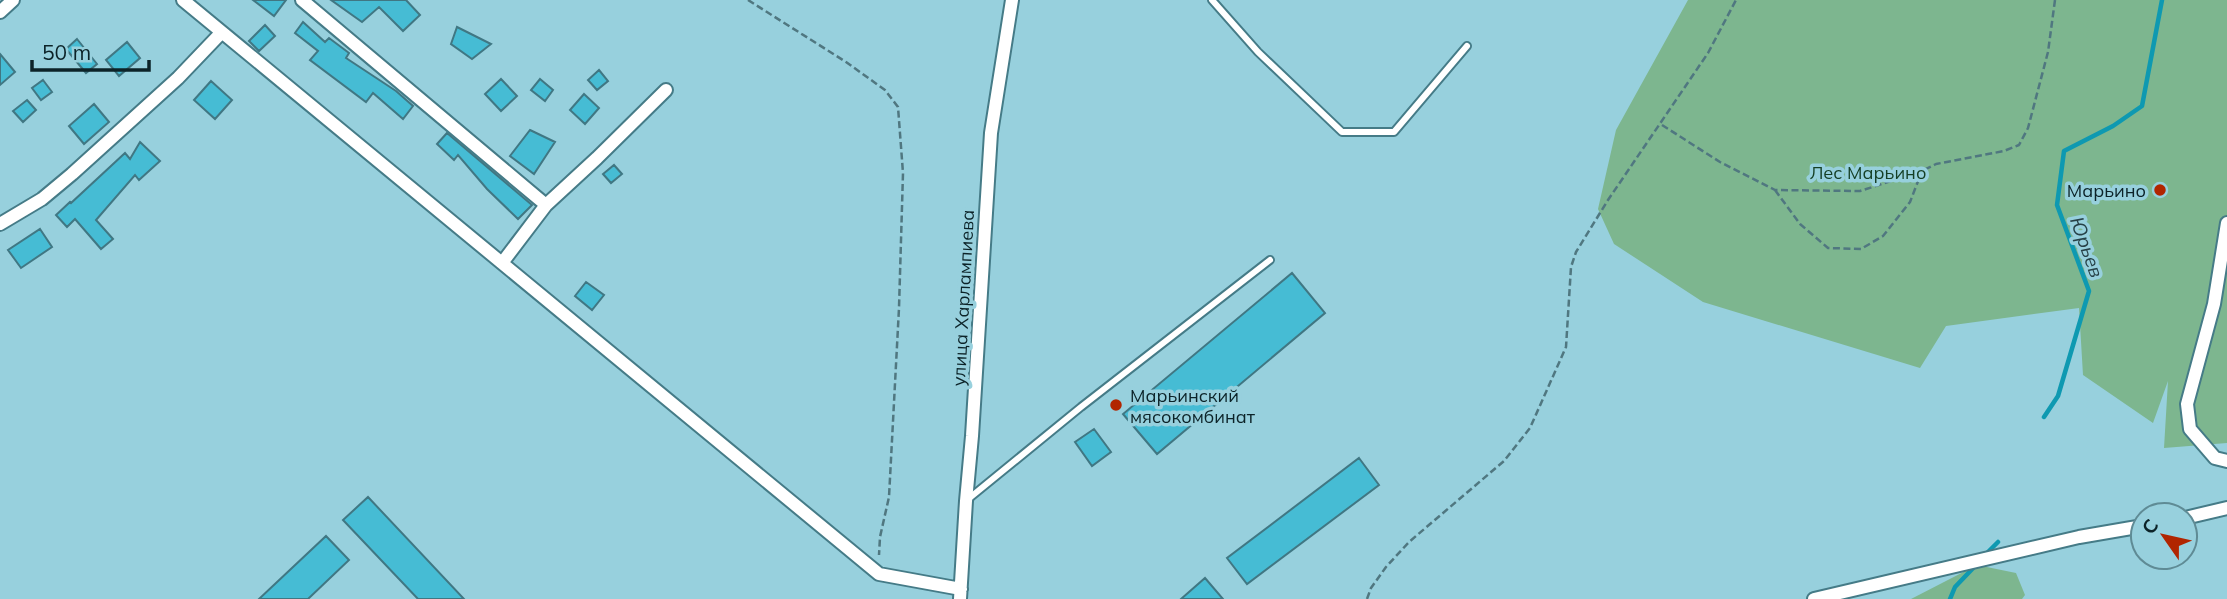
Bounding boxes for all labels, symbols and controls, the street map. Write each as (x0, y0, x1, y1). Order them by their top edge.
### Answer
scale bar (32, 28, 149, 72)
text: 50 m (42, 39, 91, 65)
park label: Лес Марьино (1810, 161, 1926, 184)
place label: Марьино (2067, 179, 2146, 202)
marker: Марьино (2152, 182, 2168, 198)
street label: улица Харлампиева (947, 209, 979, 387)
water label: Юрьев (2065, 213, 2109, 281)
place label: Марьинский мясокомбинат (1130, 384, 1256, 428)
marker: Марьинский мясокомбинат (1108, 397, 1124, 413)
north arrow (2129, 501, 2199, 571)
text: С (2136, 514, 2163, 539)

